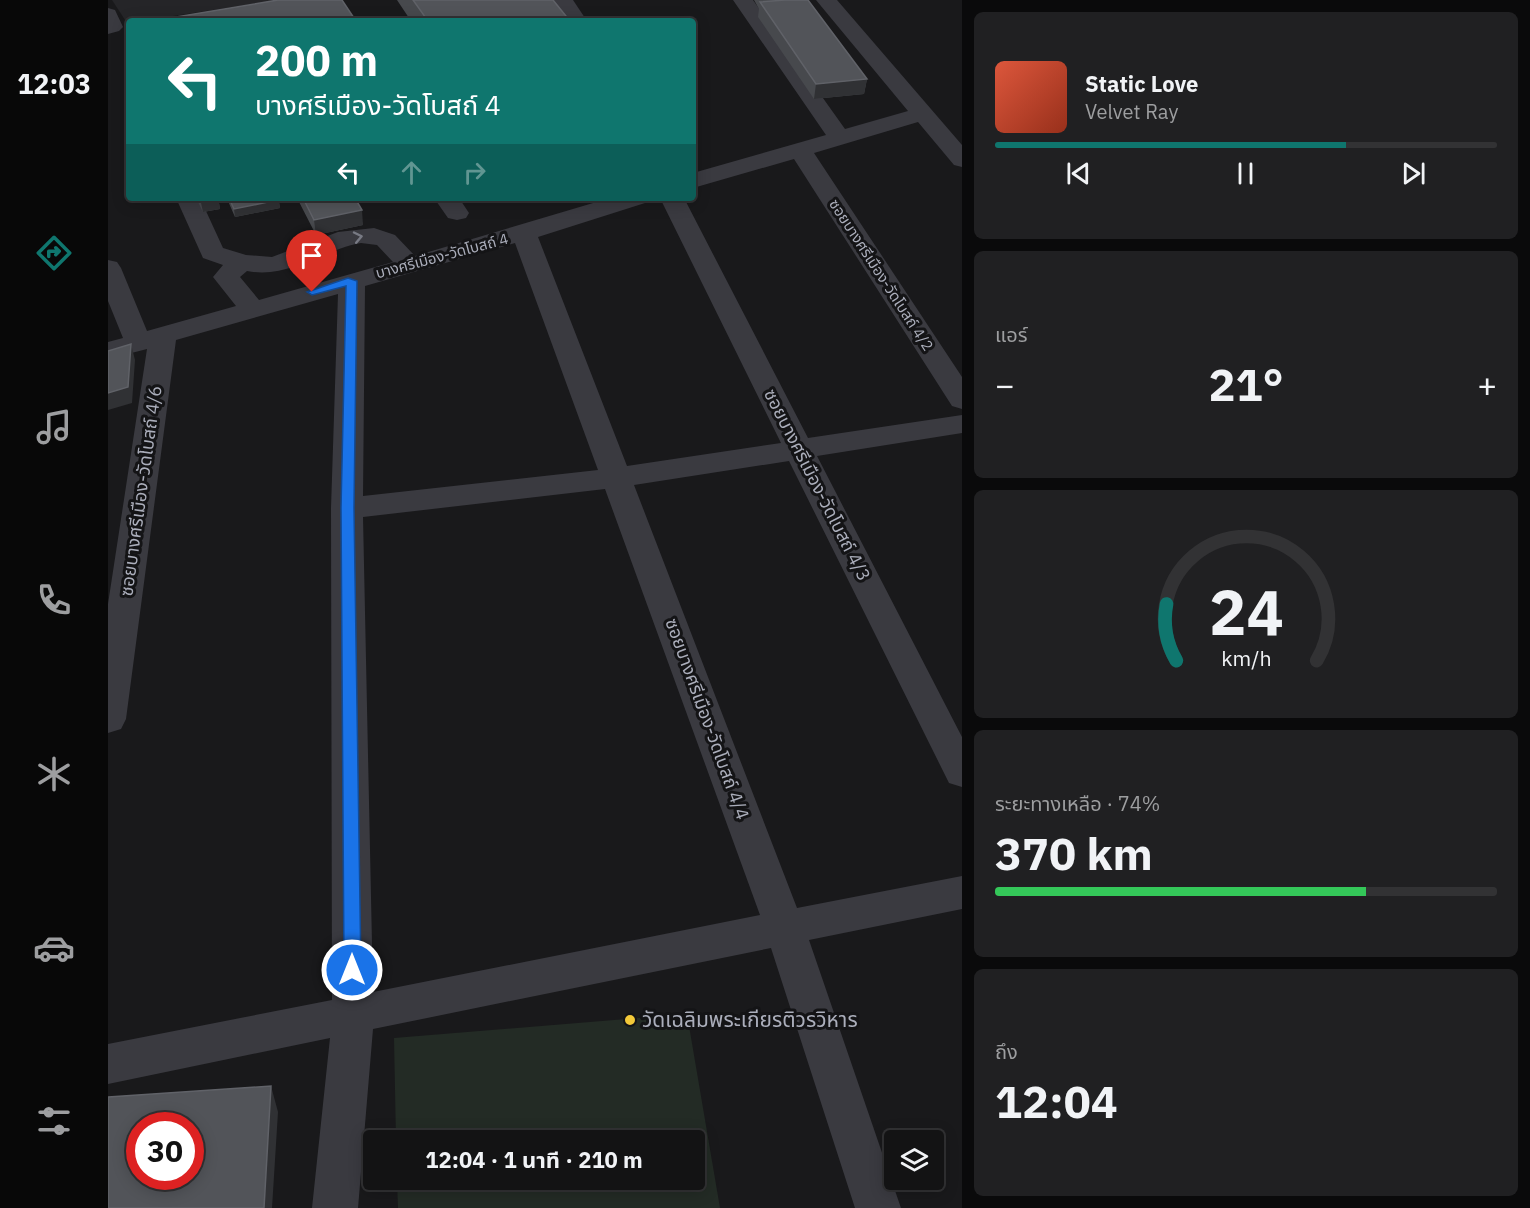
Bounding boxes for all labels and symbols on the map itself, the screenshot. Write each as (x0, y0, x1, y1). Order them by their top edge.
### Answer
street label: ซอยบางศรีเมือง-วัดโบสถ์ 4/2 (825, 195, 938, 354)
street label: บางศรีเมือง-วัดโบสถ์ 4 (373, 229, 510, 282)
pin (286, 230, 337, 292)
one-way arrow (353, 232, 363, 245)
street label: ซอยบางศรีเมือง-วัดโบสถ์ 4/6 (114, 384, 167, 598)
street label: ซอยบางศรีเมือง-วัดโบสถ์ 4/3 (759, 385, 876, 585)
street label: ซอยบางศรีเมือง-วัดโบสถ์ 4/4 (660, 615, 755, 823)
position arrow (320, 938, 384, 1002)
place label: วัดเฉลิมพระเกียรติวรวิหาร (642, 1005, 858, 1033)
marker: วัดเฉลิมพระเกียรติวรวิหาร (623, 1013, 637, 1027)
speed limit sign: 30 (126, 1112, 204, 1190)

